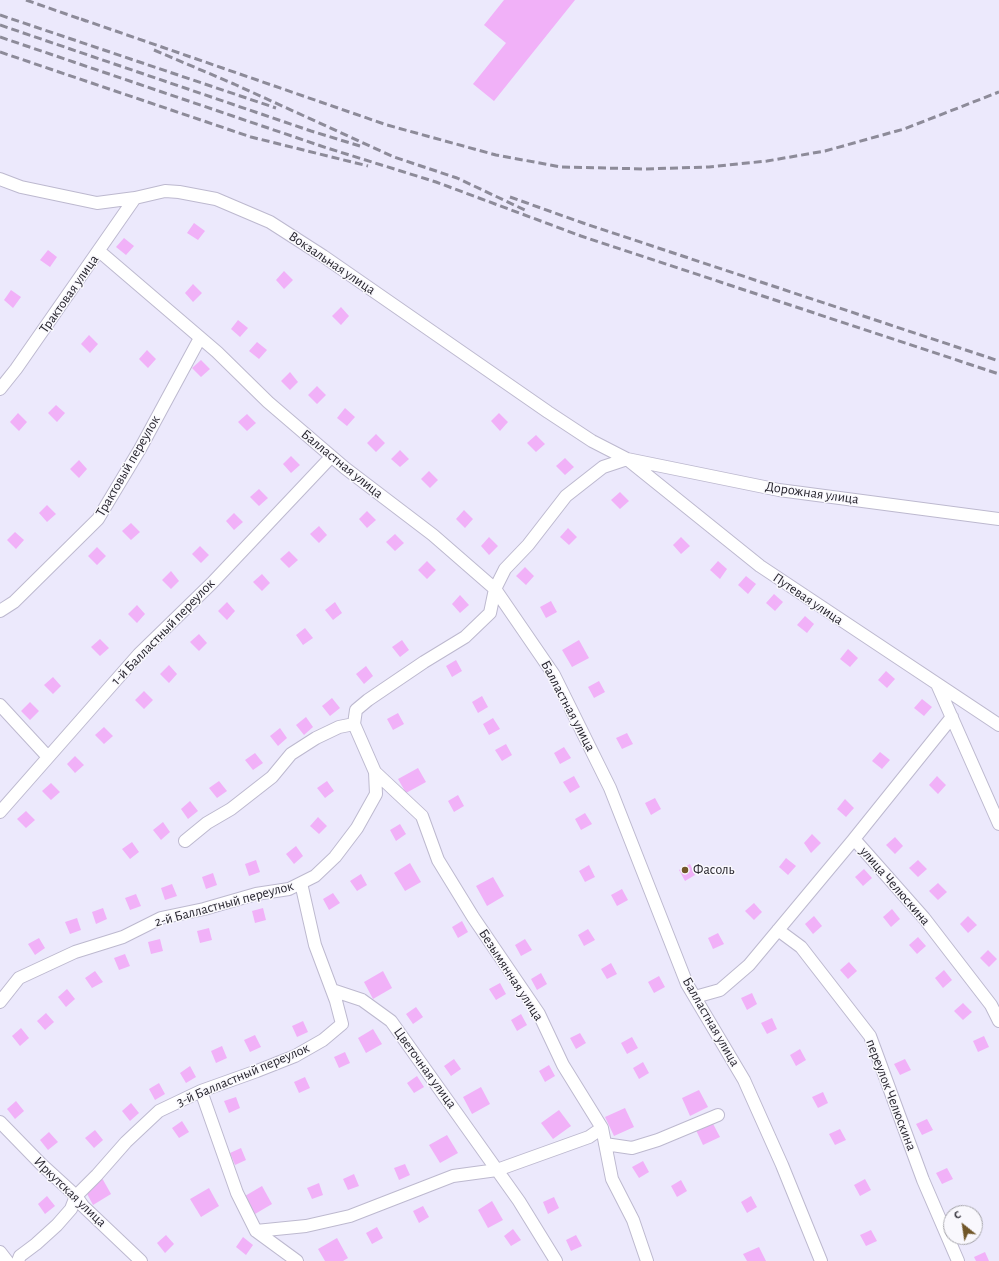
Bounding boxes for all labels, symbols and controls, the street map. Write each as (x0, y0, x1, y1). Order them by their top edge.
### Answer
street label: Вокзальная улица (285, 228, 379, 298)
street label: Трактовая улица (36, 252, 102, 336)
street label: Трактовый переулок (92, 412, 164, 520)
street label: Балластная улица (298, 426, 386, 502)
street label: Дорожная улица (764, 478, 860, 508)
street label: Путевая улица (770, 569, 846, 629)
street label: 1-й Балластный переулок (108, 575, 218, 689)
street label: Балластная улица (537, 658, 599, 754)
street label: улица Челюскина (856, 843, 934, 929)
place label: Фасоль (693, 862, 734, 878)
marker: Фасоль (680, 865, 690, 875)
street label: 2-й Балластный переулок (153, 877, 295, 931)
street label: Безымянная улица (475, 926, 547, 1024)
street label: Балластная улица (679, 974, 743, 1070)
street label: Цветочная улица (390, 1024, 460, 1112)
street label: переулок Челюскина (862, 1037, 920, 1153)
street label: 3-й Балластный переулок (174, 1039, 312, 1111)
street label: Иркутская улица (30, 1153, 110, 1231)
north arrow (943, 1205, 983, 1245)
text: С (952, 1209, 963, 1221)

